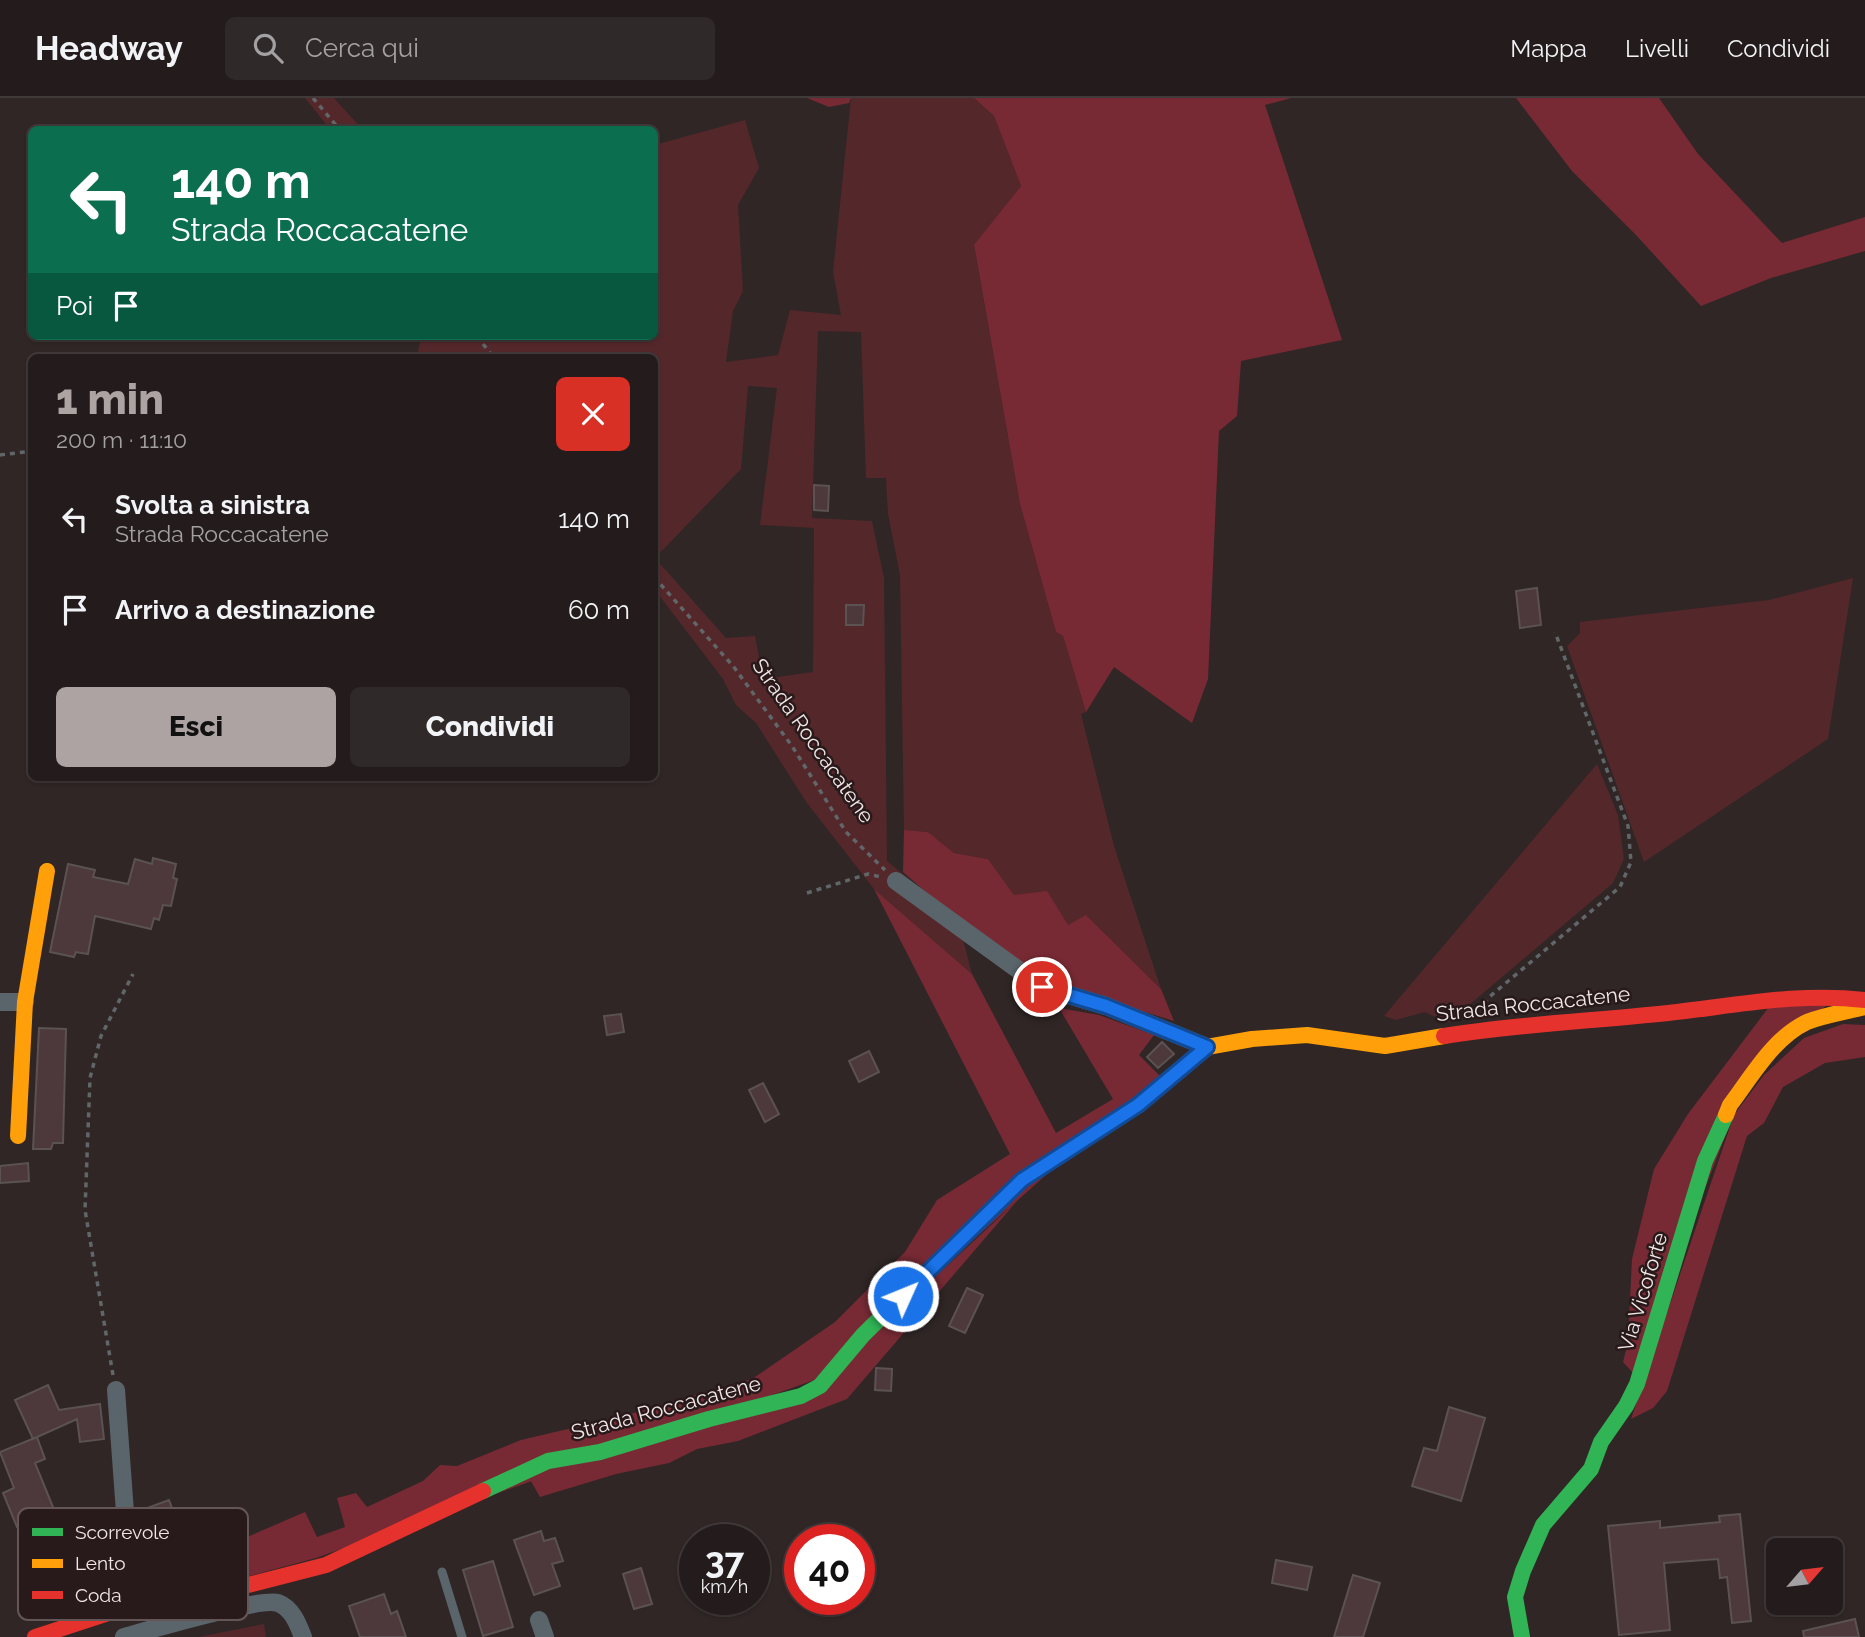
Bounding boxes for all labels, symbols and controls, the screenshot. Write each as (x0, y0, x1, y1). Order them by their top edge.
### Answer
search box (225, 17, 715, 80)
text: Headway (35, 29, 183, 68)
icon: search (249, 29, 287, 67)
text: Cerca qui (305, 33, 419, 63)
text: Mappa (1510, 34, 1587, 63)
text: Livelli (1625, 34, 1689, 63)
text: Condividi (1727, 34, 1830, 63)
text: 140 m (171, 152, 311, 209)
icon: left (56, 154, 147, 245)
text: Strada Roccacatene (171, 211, 468, 248)
icon: arrive (107, 287, 145, 325)
text: Poi (56, 291, 93, 321)
text: 1 min (56, 375, 164, 424)
button: close (556, 377, 630, 451)
text: 200 m · 11:10 (56, 426, 187, 453)
text: Svolta a sinistra (115, 490, 310, 520)
icon: left (56, 500, 94, 538)
text: 140 m (558, 504, 630, 534)
text: Strada Roccacatene (115, 520, 329, 547)
icon: arrive (56, 591, 94, 629)
text: Arrivo a destinazione (115, 595, 375, 625)
text: 60 m (568, 595, 630, 625)
street label: Strada Roccacatene (747, 654, 880, 828)
button: Esci (56, 687, 336, 767)
button: Condividi (350, 687, 630, 767)
pin (1012, 957, 1072, 1017)
icon: arrive (1023, 968, 1061, 1006)
street label: Strada Roccacatene (1435, 981, 1631, 1026)
street label: Via Vicoforte (1613, 1229, 1672, 1354)
position arrow (866, 1259, 940, 1333)
street label: Strada Roccacatene (568, 1370, 763, 1445)
legend (18, 1508, 248, 1620)
text: Scorrevole (75, 1521, 170, 1543)
speed limit sign: 40 (784, 1524, 875, 1615)
north arrow (1766, 1538, 1843, 1615)
map controls (1766, 1538, 1843, 1615)
text: 37 (705, 1540, 744, 1581)
text: Lento (75, 1552, 126, 1574)
text: km/h (701, 1576, 748, 1597)
text: Coda (75, 1584, 122, 1606)

